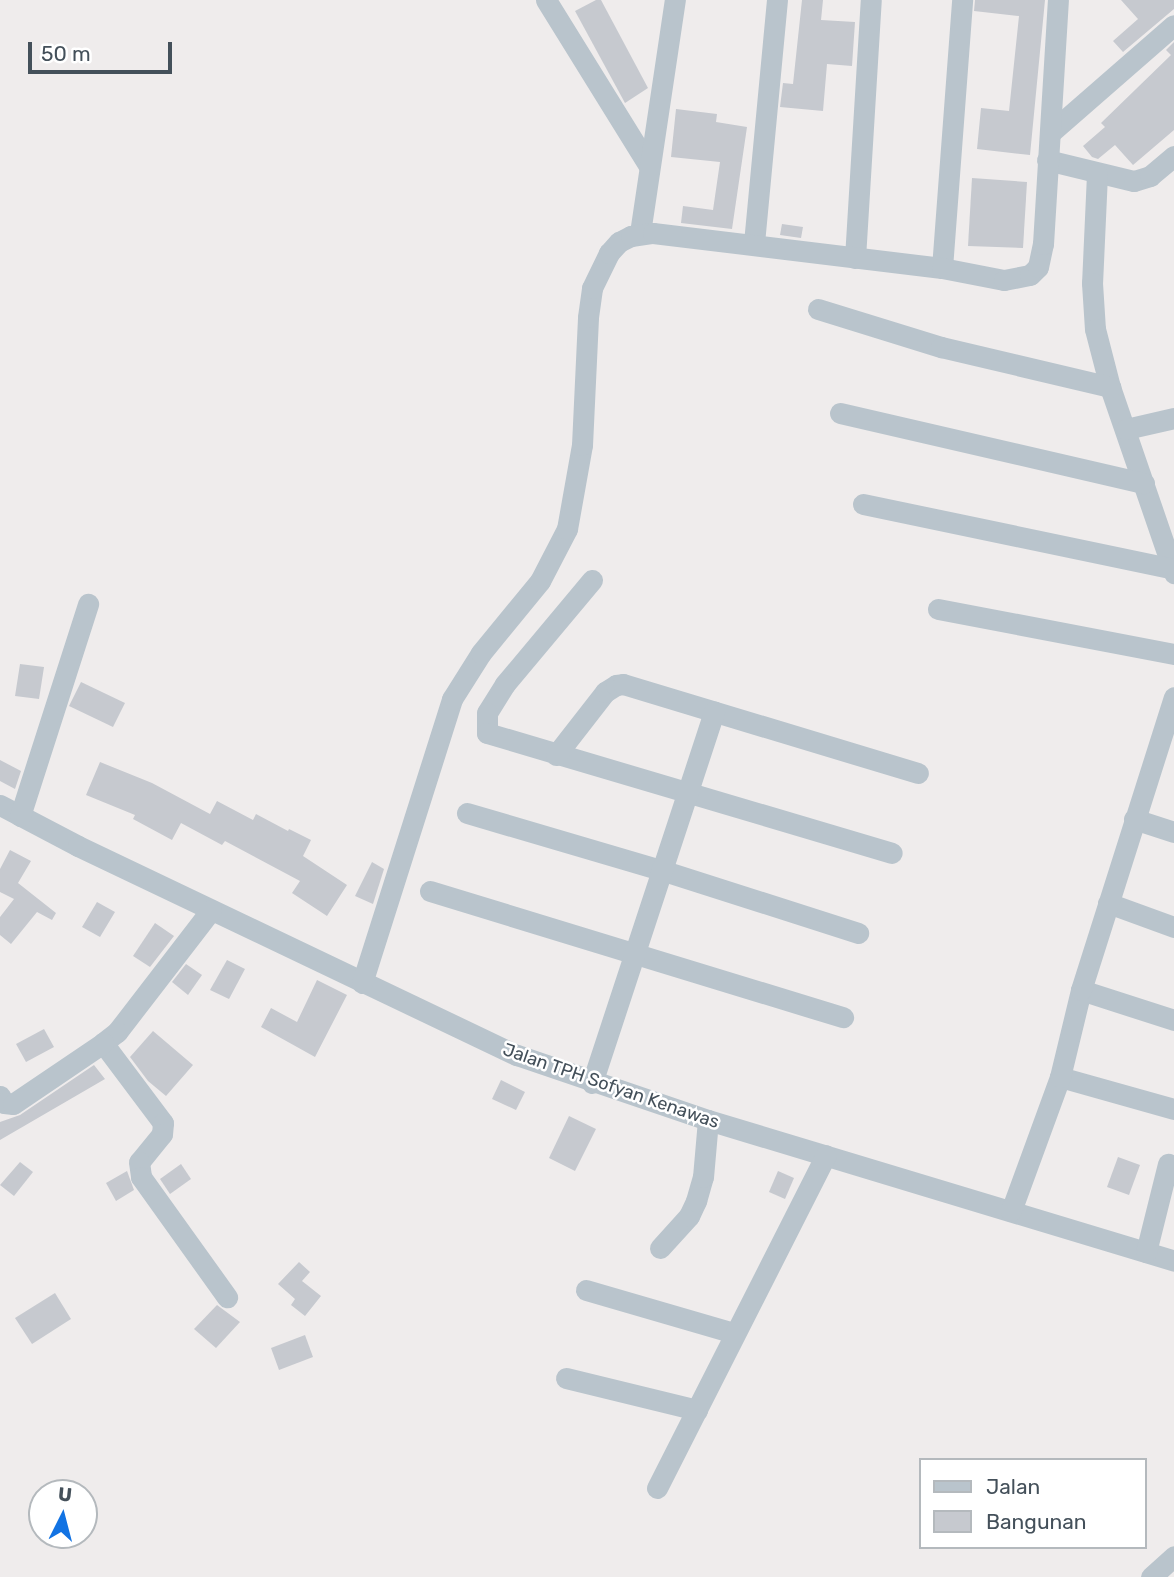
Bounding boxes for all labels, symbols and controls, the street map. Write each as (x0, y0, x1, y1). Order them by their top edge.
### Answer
scale bar (32, 28, 175, 72)
text: 50 m (41, 41, 91, 66)
street label: Jalan TPH Sofyan Kenawas (500, 1039, 722, 1133)
legend (918, 1458, 1146, 1549)
text: Jalan (986, 1474, 1040, 1499)
north arrow (28, 1479, 98, 1549)
text: U (57, 1482, 73, 1507)
text: Bangunan (986, 1509, 1087, 1534)

